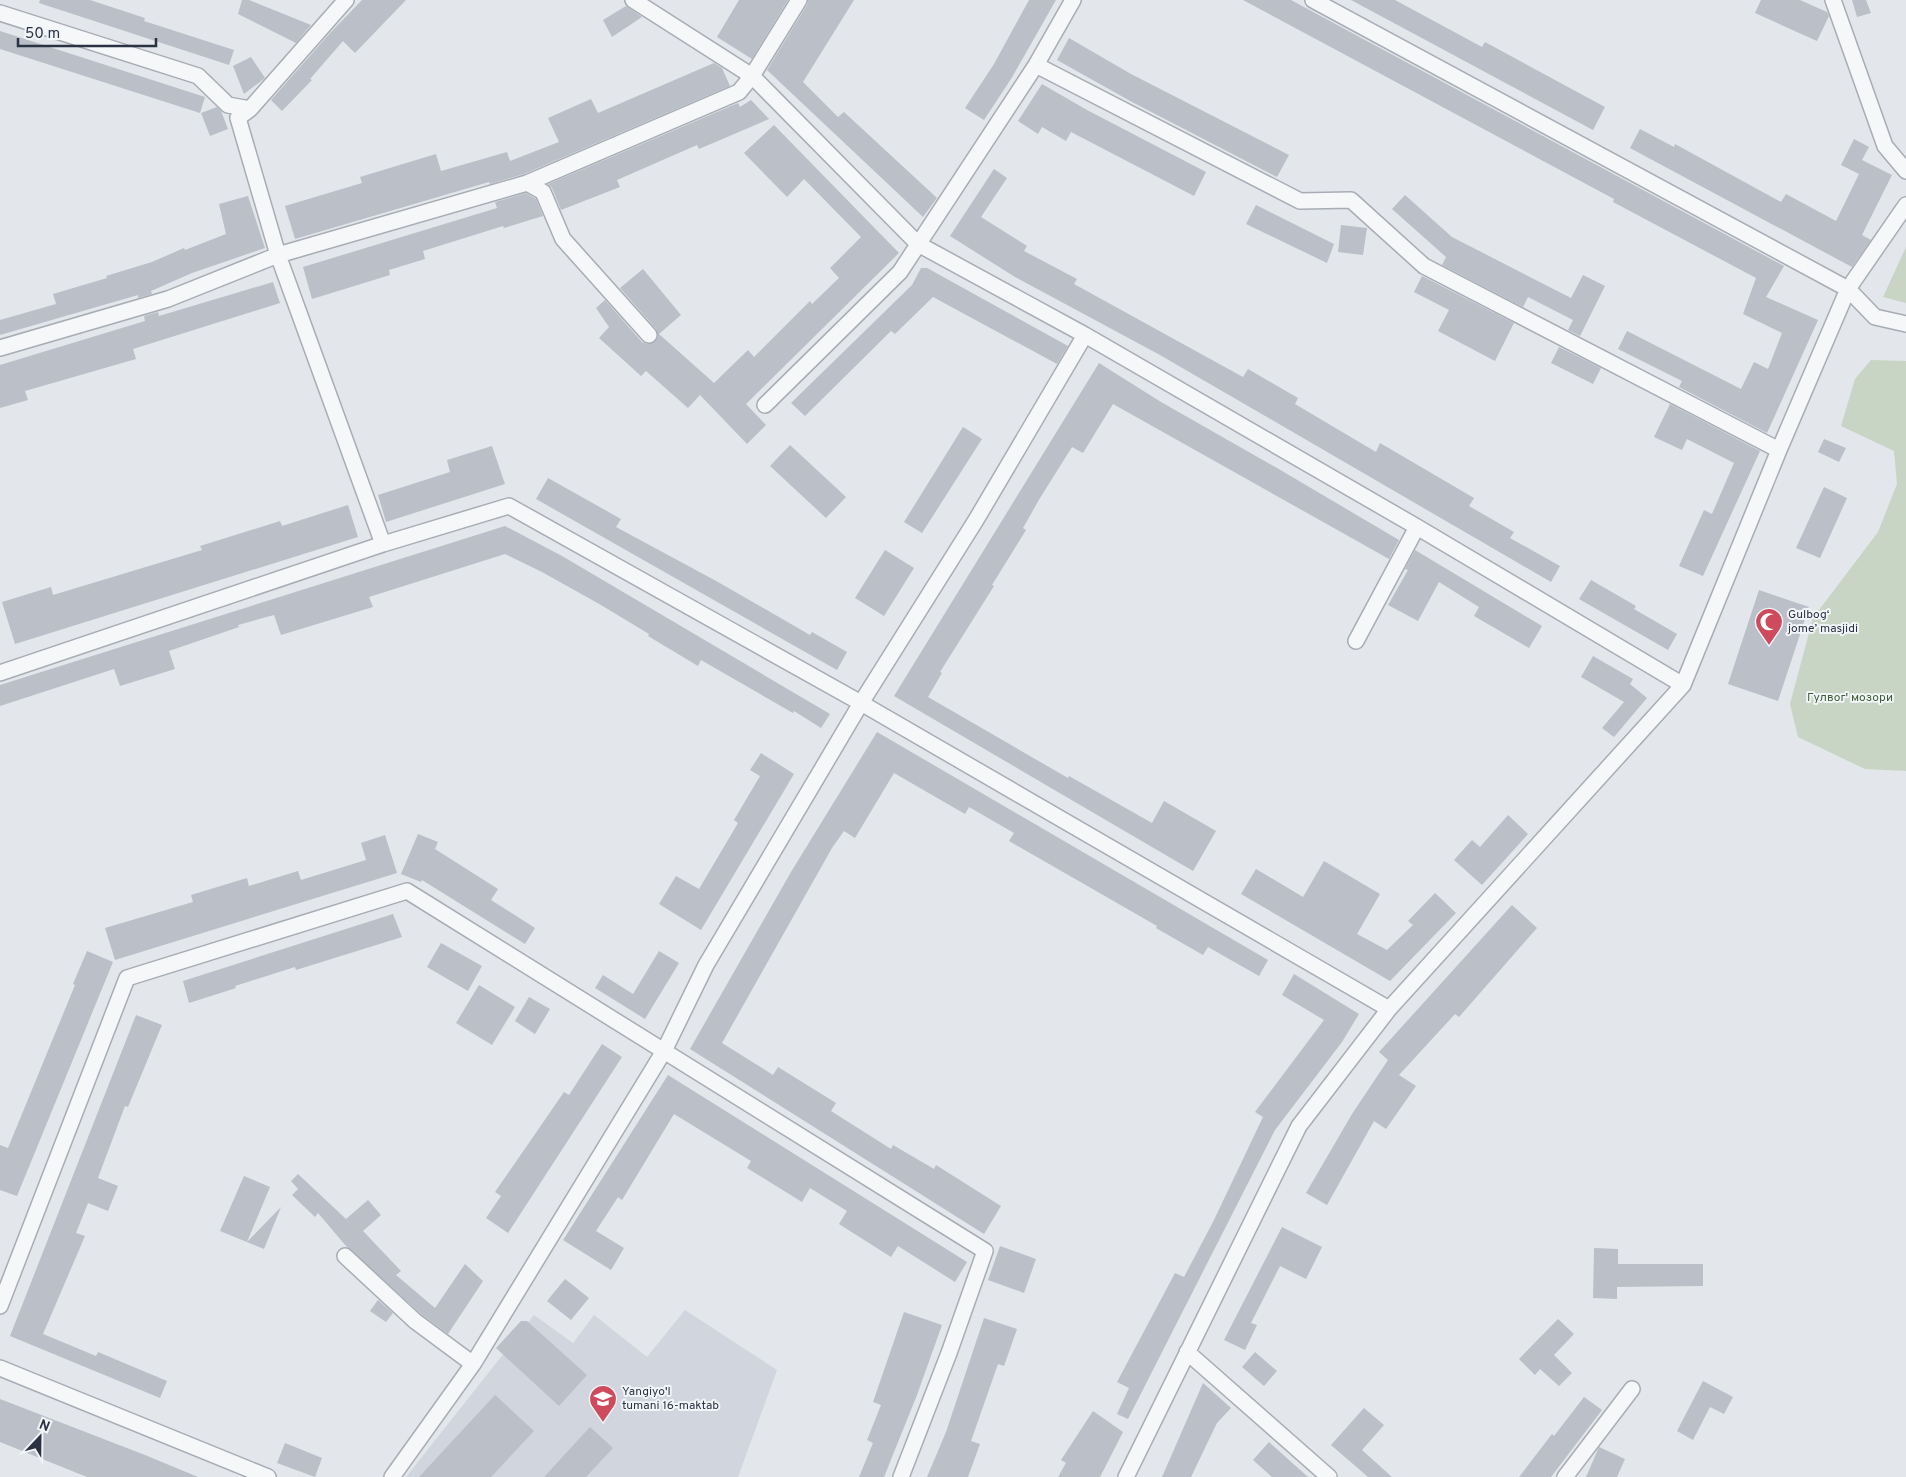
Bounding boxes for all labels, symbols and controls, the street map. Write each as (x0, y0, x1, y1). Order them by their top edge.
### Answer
scale bar (18, 15, 155, 47)
text: 50 m (25, 25, 60, 44)
mosque icon: Gulbog‘ jome’ masjidi (1754, 607, 1784, 646)
place label: Gulbog‘ jome’ masjidi (1787, 607, 1858, 637)
park label: Гулвог' мозори (1807, 690, 1893, 706)
school or university icon: Yangiyo'l tumani 16-maktab (588, 1384, 618, 1423)
place label: Yangiyo'l tumani 16-maktab (622, 1384, 719, 1414)
north arrow (15, 1412, 65, 1462)
text: N (36, 1417, 52, 1436)

